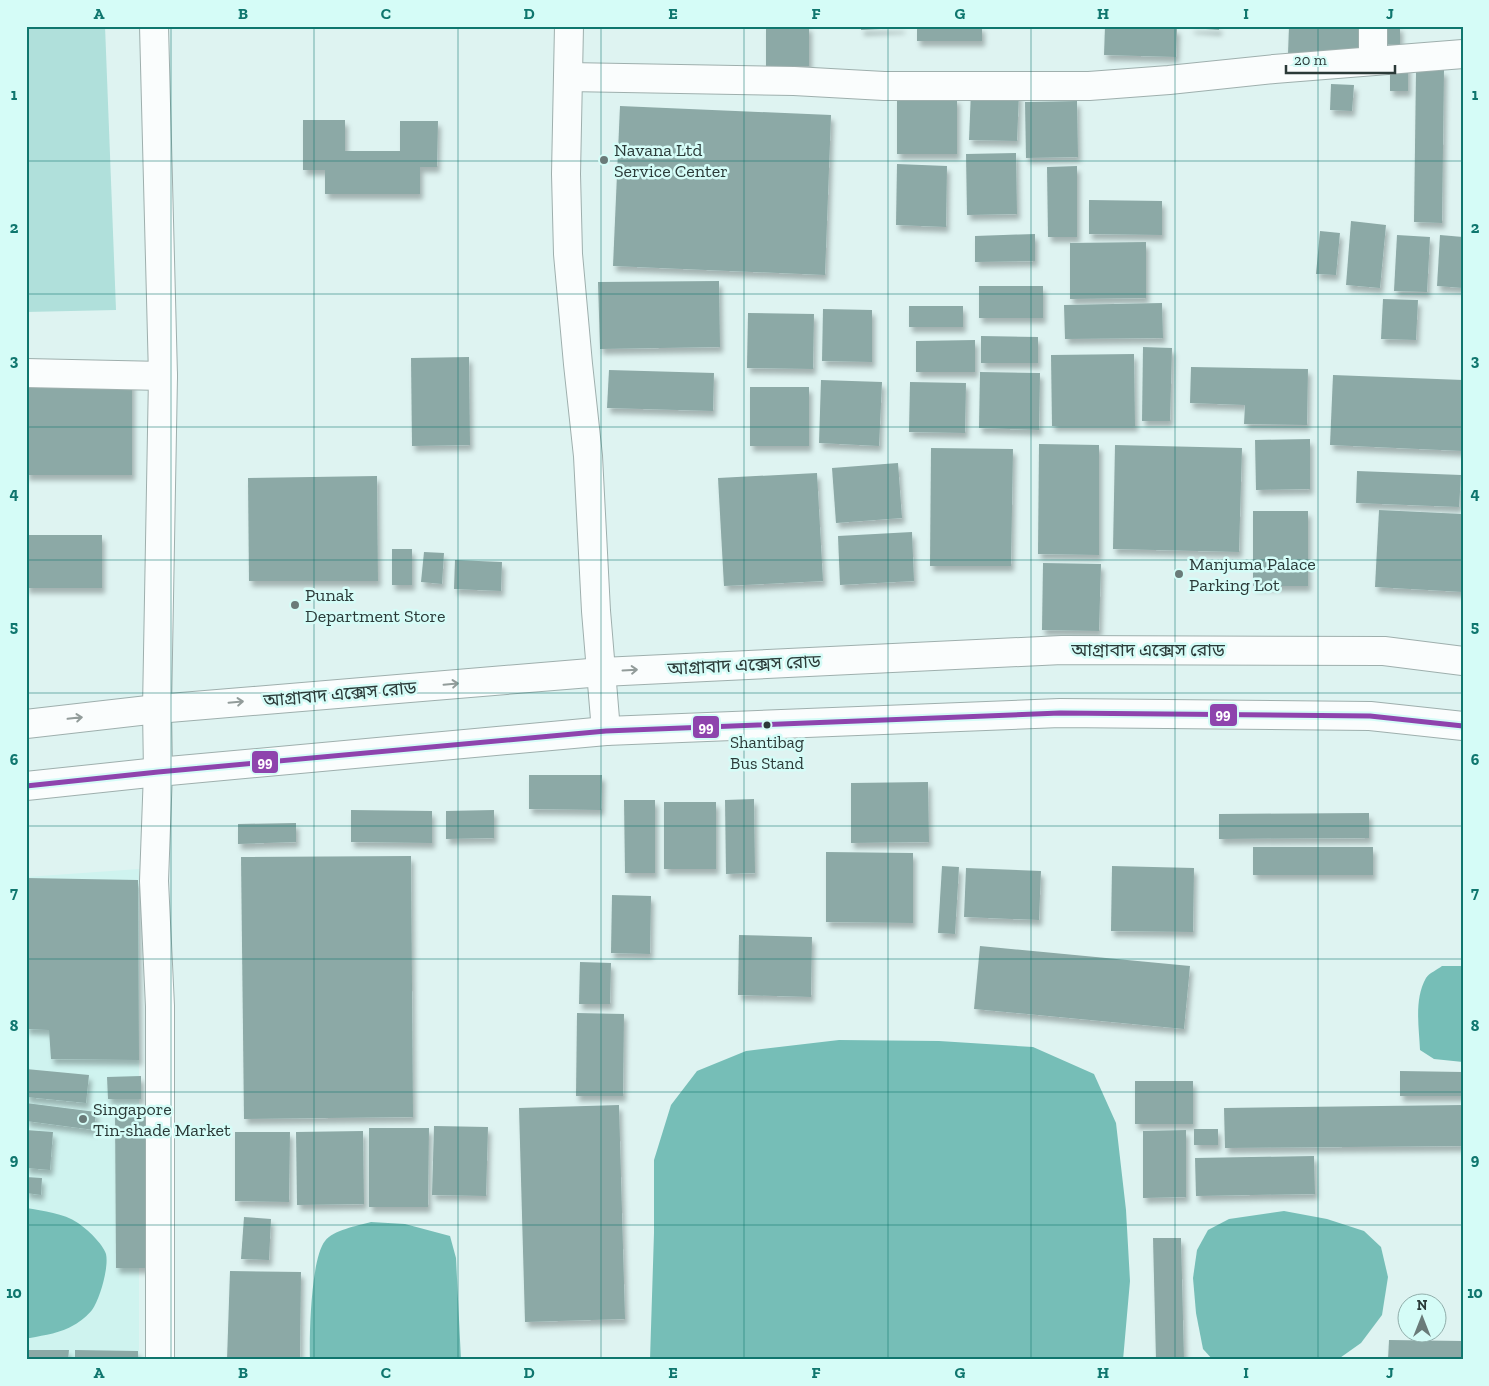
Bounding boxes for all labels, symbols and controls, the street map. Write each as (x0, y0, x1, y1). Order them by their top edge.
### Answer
text: A (94, 4, 105, 23)
text: B (238, 4, 248, 23)
text: C (381, 4, 391, 23)
text: D (523, 4, 535, 23)
text: E (668, 4, 678, 23)
text: F (811, 4, 821, 23)
text: G (955, 4, 966, 23)
text: H (1097, 4, 1109, 23)
text: I (1243, 4, 1249, 23)
text: J (1386, 4, 1394, 23)
scale bar (1286, 42, 1395, 74)
text: 20 m (1294, 51, 1327, 69)
text: 1 (11, 85, 18, 104)
text: 1 (1472, 85, 1479, 104)
place label: Navana Ltd Service Center (614, 139, 728, 182)
marker: Navana Ltd Service Center (598, 154, 610, 166)
text: 2 (10, 218, 19, 237)
text: 2 (1471, 218, 1480, 237)
text: 3 (10, 351, 19, 370)
text: 3 (1471, 351, 1480, 370)
text: 4 (9, 484, 19, 503)
text: 4 (1470, 484, 1480, 503)
place label: Manjuma Palace Parking Lot (1189, 553, 1316, 596)
marker: Manjuma Palace Parking Lot (1173, 568, 1185, 580)
place label: Punak Department Store (305, 584, 446, 627)
marker: Punak Department Store (289, 599, 301, 611)
text: 5 (10, 617, 18, 636)
text: 5 (1471, 617, 1479, 636)
street label: আগ্রাবাদ এক্সেস রোড (1070, 639, 1225, 661)
street label: আগ্রাবাদ এক্সেস রোড (666, 650, 821, 680)
one-way arrow (622, 666, 638, 675)
street label: আগ্রাবাদ এক্সেস রোড (262, 676, 418, 712)
one-way arrow (442, 680, 458, 689)
one-way arrow (228, 697, 244, 707)
line badge: 99 (1209, 703, 1238, 727)
text: 99 (1216, 706, 1231, 723)
one-way arrow (66, 713, 82, 723)
line badge: 99 (692, 715, 720, 739)
text: 99 (699, 719, 714, 736)
marker: Shantibag Bus Stand (762, 720, 772, 730)
place label: Shantibag Bus Stand (730, 732, 805, 773)
text: 6 (10, 750, 19, 769)
line badge: 99 (251, 750, 279, 774)
text: 6 (1471, 750, 1480, 769)
text: 99 (258, 754, 273, 771)
text: 7 (10, 883, 18, 902)
text: 7 (1471, 883, 1479, 902)
text: 8 (10, 1016, 19, 1035)
text: 8 (1471, 1016, 1480, 1035)
place label: Singapore Tin-shade Market (93, 1098, 231, 1141)
marker: Singapore Tin-shade Market (77, 1113, 89, 1125)
text: 9 (10, 1150, 19, 1169)
text: 9 (1471, 1150, 1480, 1169)
text: 10 (6, 1283, 22, 1302)
text: 10 (1467, 1283, 1483, 1302)
north arrow (1396, 1294, 1446, 1344)
text: N (1417, 1297, 1428, 1314)
text: A (94, 1363, 105, 1382)
text: B (238, 1363, 248, 1382)
text: C (381, 1363, 391, 1382)
text: D (523, 1363, 535, 1382)
text: E (668, 1363, 678, 1382)
text: F (811, 1363, 821, 1382)
text: G (955, 1363, 966, 1382)
text: H (1097, 1363, 1109, 1382)
text: I (1243, 1363, 1249, 1382)
text: J (1386, 1363, 1394, 1382)

